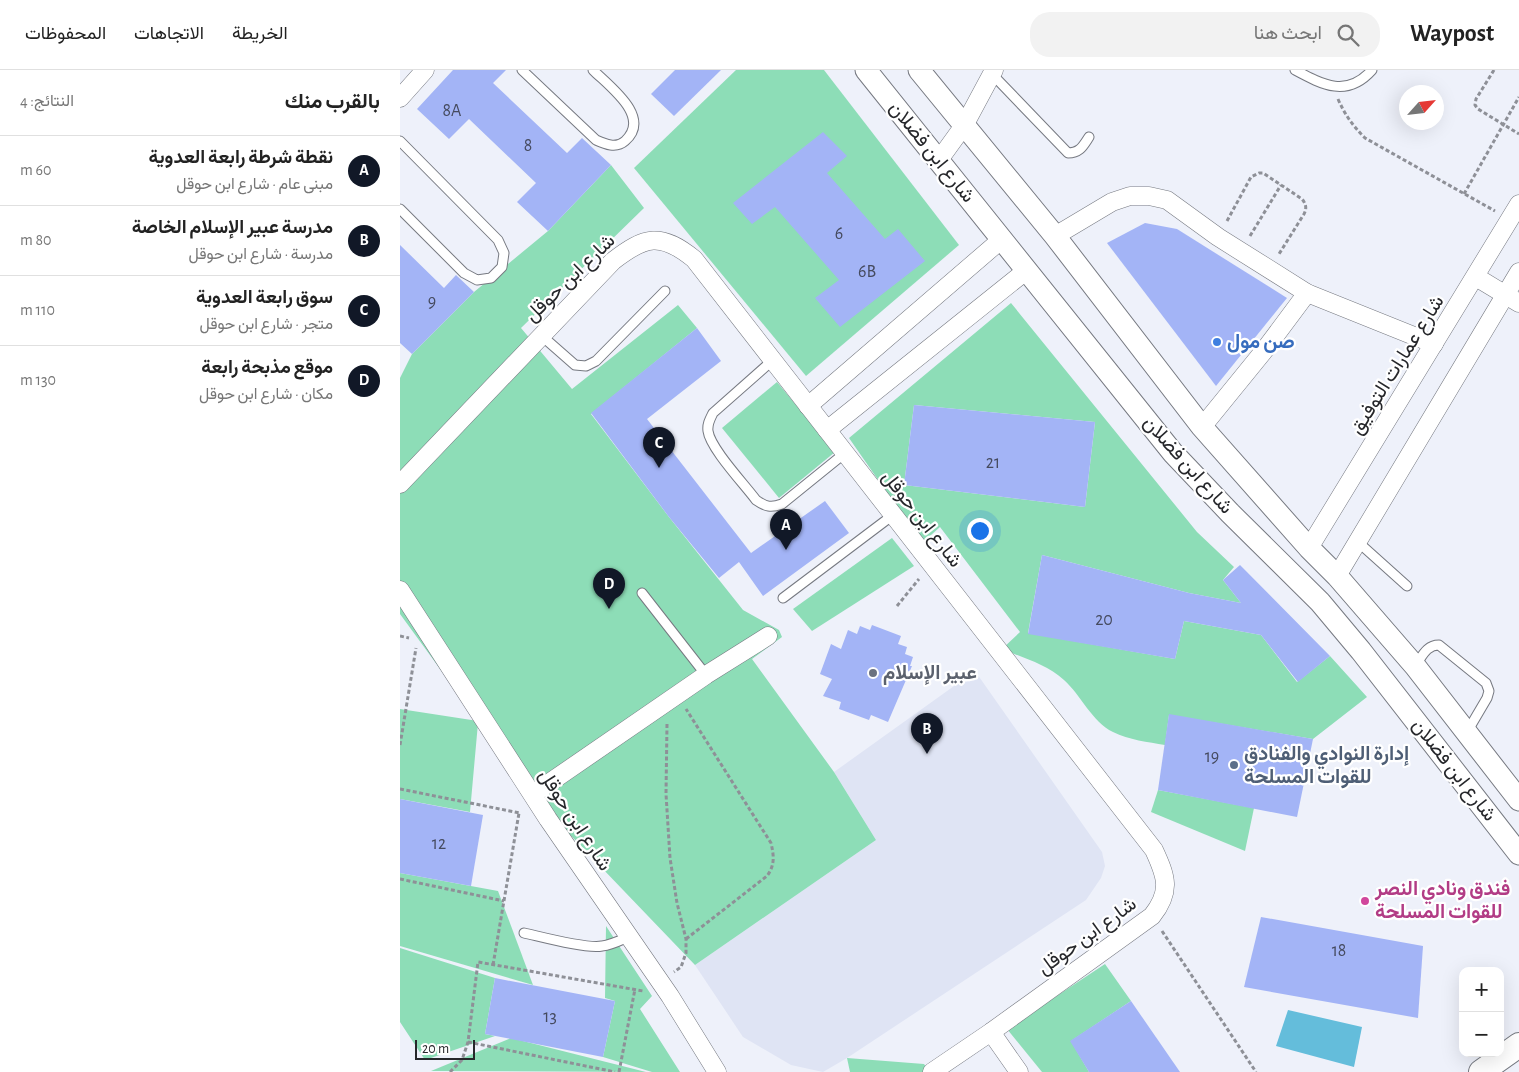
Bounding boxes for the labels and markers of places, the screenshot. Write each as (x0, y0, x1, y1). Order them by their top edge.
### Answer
place label: صن مول (1227, 332, 1295, 354)
marker: صن مول (1211, 336, 1223, 348)
pin: C (643, 427, 675, 468)
pin: A (770, 509, 802, 550)
pin: D (593, 568, 625, 609)
place label: عبير الإسلام (883, 663, 977, 685)
marker: عبير الإسلام (867, 667, 879, 679)
pin: B (911, 713, 943, 754)
place label: إدارة النوادي والفنادق للقوات المسلحة (1244, 744, 1409, 789)
marker: إدارة النوادي والفنادق للقوات المسلحة (1228, 759, 1240, 771)
place label: فندق ونادي النصر للقوات المسلحة (1374, 879, 1510, 924)
marker: فندق ونادي النصر للقوات المسلحة (1359, 895, 1371, 907)

